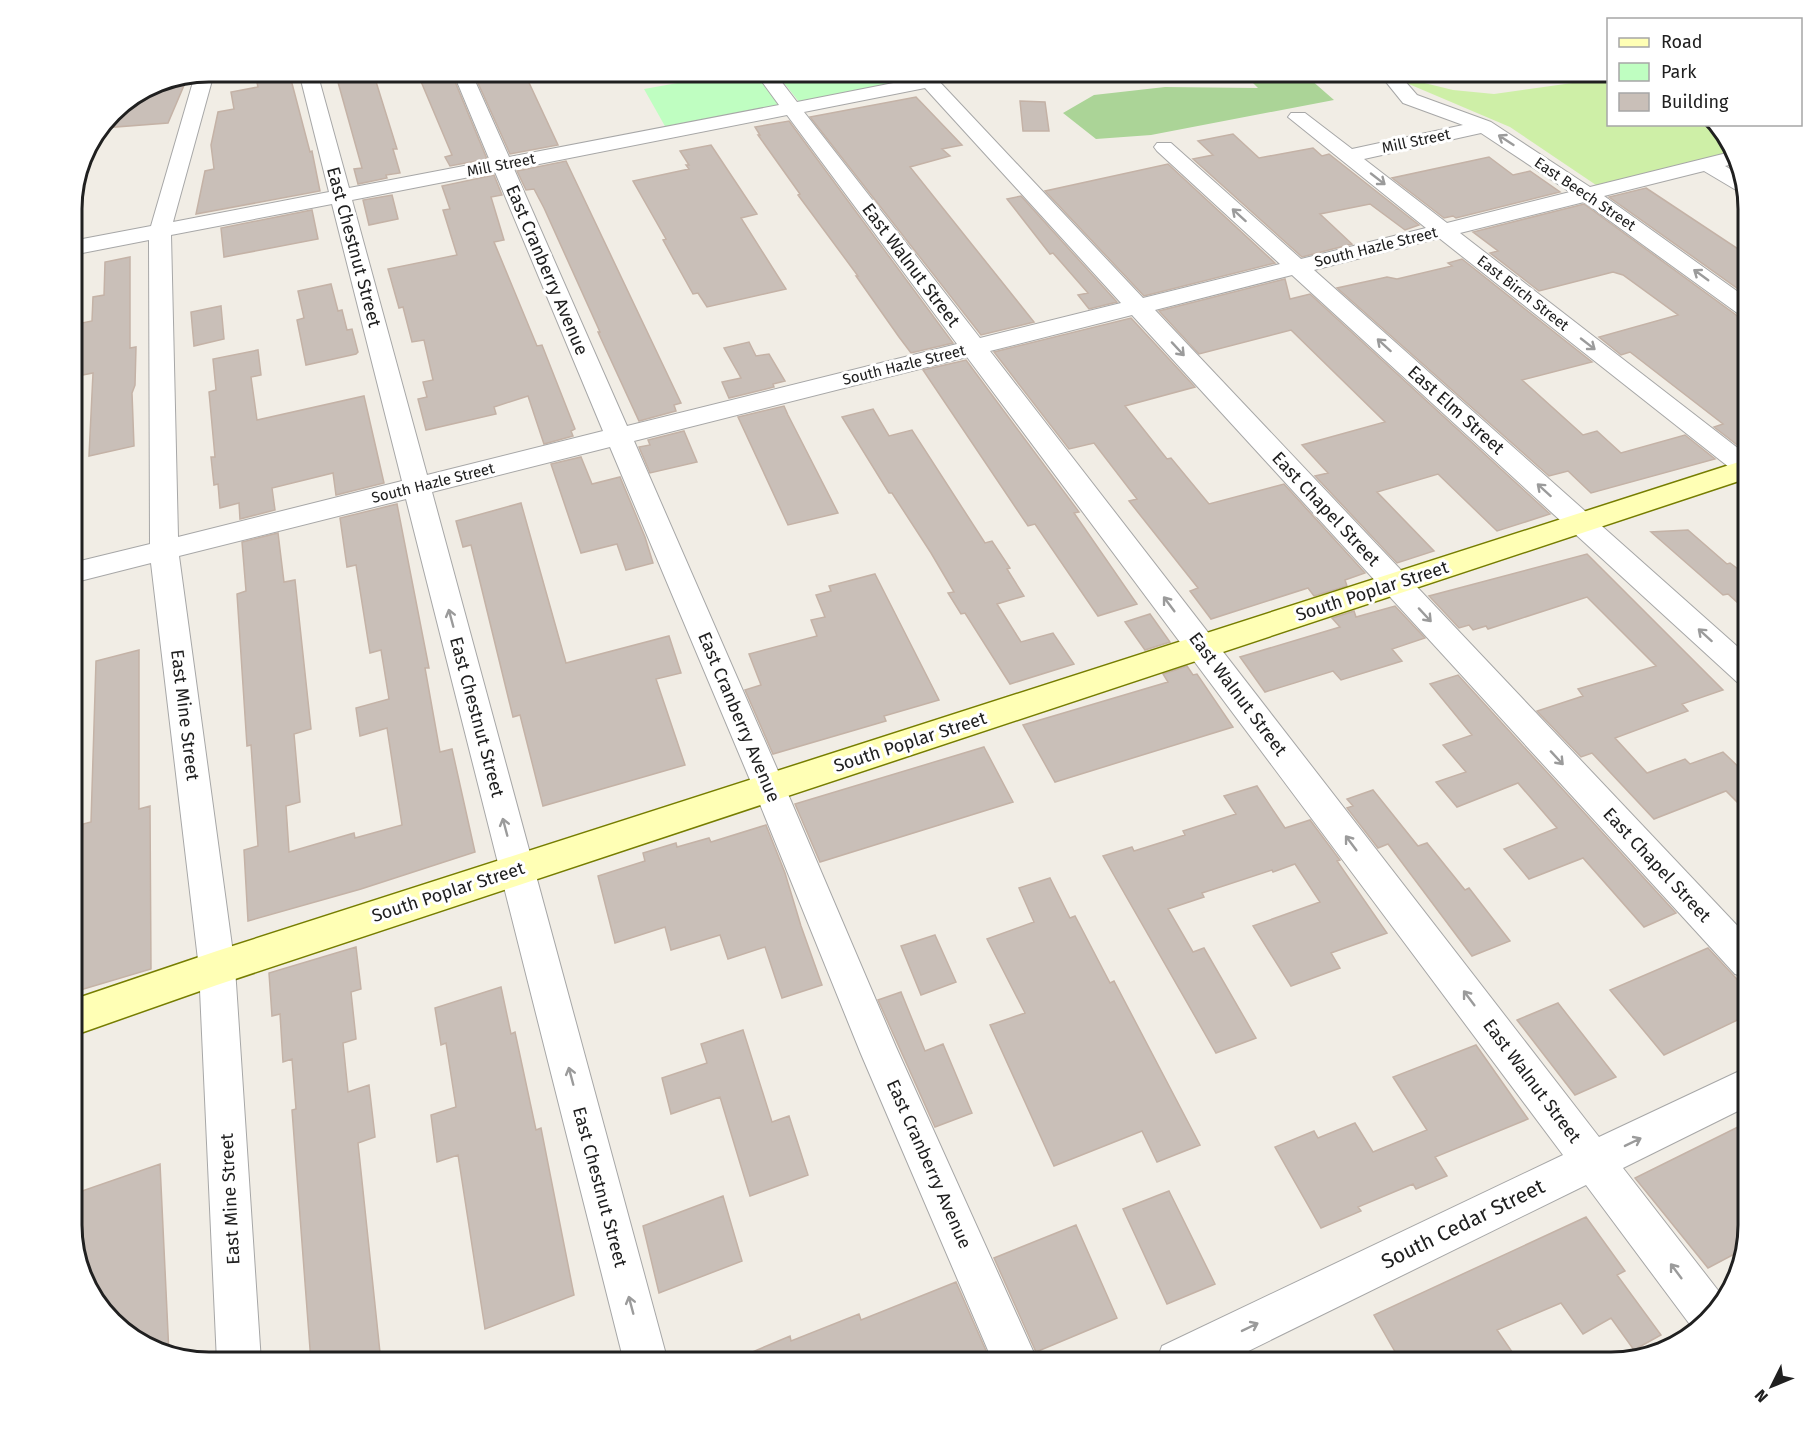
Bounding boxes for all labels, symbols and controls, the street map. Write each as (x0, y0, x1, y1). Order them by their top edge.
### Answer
legend (1607, 18, 1802, 126)
text: Road (1661, 31, 1703, 53)
text: Park (1661, 61, 1697, 83)
text: Building (1661, 91, 1729, 113)
street label: Mill Street (1380, 125, 1452, 157)
one-way arrow (1498, 134, 1515, 146)
street label: Mill Street (465, 149, 537, 180)
street label: East Beech Street (1531, 153, 1640, 235)
street label: East Chestnut Street (322, 164, 386, 330)
one-way arrow (1369, 173, 1385, 186)
street label: East Cranberry Avenue (501, 182, 593, 358)
street label: East Walnut Street (857, 199, 965, 332)
one-way arrow (1232, 208, 1247, 222)
street label: South Hazle Street (1313, 223, 1440, 271)
street label: East Birch Street (1473, 252, 1573, 335)
one-way arrow (1693, 269, 1709, 282)
one-way arrow (1580, 337, 1596, 350)
one-way arrow (1377, 338, 1392, 352)
street label: South Hazle Street (841, 341, 968, 389)
one-way arrow (1170, 341, 1184, 356)
street label: East Elm Street (1403, 361, 1509, 459)
street label: East Chapel Street (1267, 447, 1385, 571)
street label: South Hazle Street (370, 459, 497, 507)
one-way arrow (1537, 483, 1552, 497)
street label: South Poplar Street (1293, 556, 1452, 626)
one-way arrow (1163, 597, 1176, 613)
one-way arrow (1418, 607, 1432, 622)
one-way arrow (444, 608, 456, 627)
street label: East Walnut Street (1184, 628, 1292, 761)
one-way arrow (1697, 628, 1712, 642)
street label: East Cranberry Avenue (693, 629, 785, 805)
street label: East Chestnut Street (445, 634, 509, 800)
street label: East Mine Street (166, 648, 204, 782)
street label: South Poplar Street (831, 707, 990, 777)
one-way arrow (1550, 750, 1565, 765)
street label: East Chapel Street (1598, 803, 1716, 927)
one-way arrow (499, 817, 511, 836)
one-way arrow (1345, 835, 1358, 851)
street label: South Poplar Street (369, 857, 528, 927)
one-way arrow (1463, 991, 1475, 1007)
street label: East Walnut Street (1478, 1015, 1586, 1148)
one-way arrow (564, 1067, 576, 1086)
street label: East Cranberry Avenue (882, 1076, 976, 1252)
street label: East Chestnut Street (568, 1104, 632, 1270)
street label: East Mine Street (216, 1132, 244, 1265)
one-way arrow (1624, 1135, 1642, 1147)
street label: South Cedar Street (1377, 1173, 1549, 1275)
one-way arrow (1670, 1263, 1682, 1279)
one-way arrow (624, 1296, 636, 1315)
one-way arrow (1240, 1321, 1258, 1333)
north arrow (1742, 1356, 1802, 1416)
text: N (1751, 1386, 1772, 1406)

